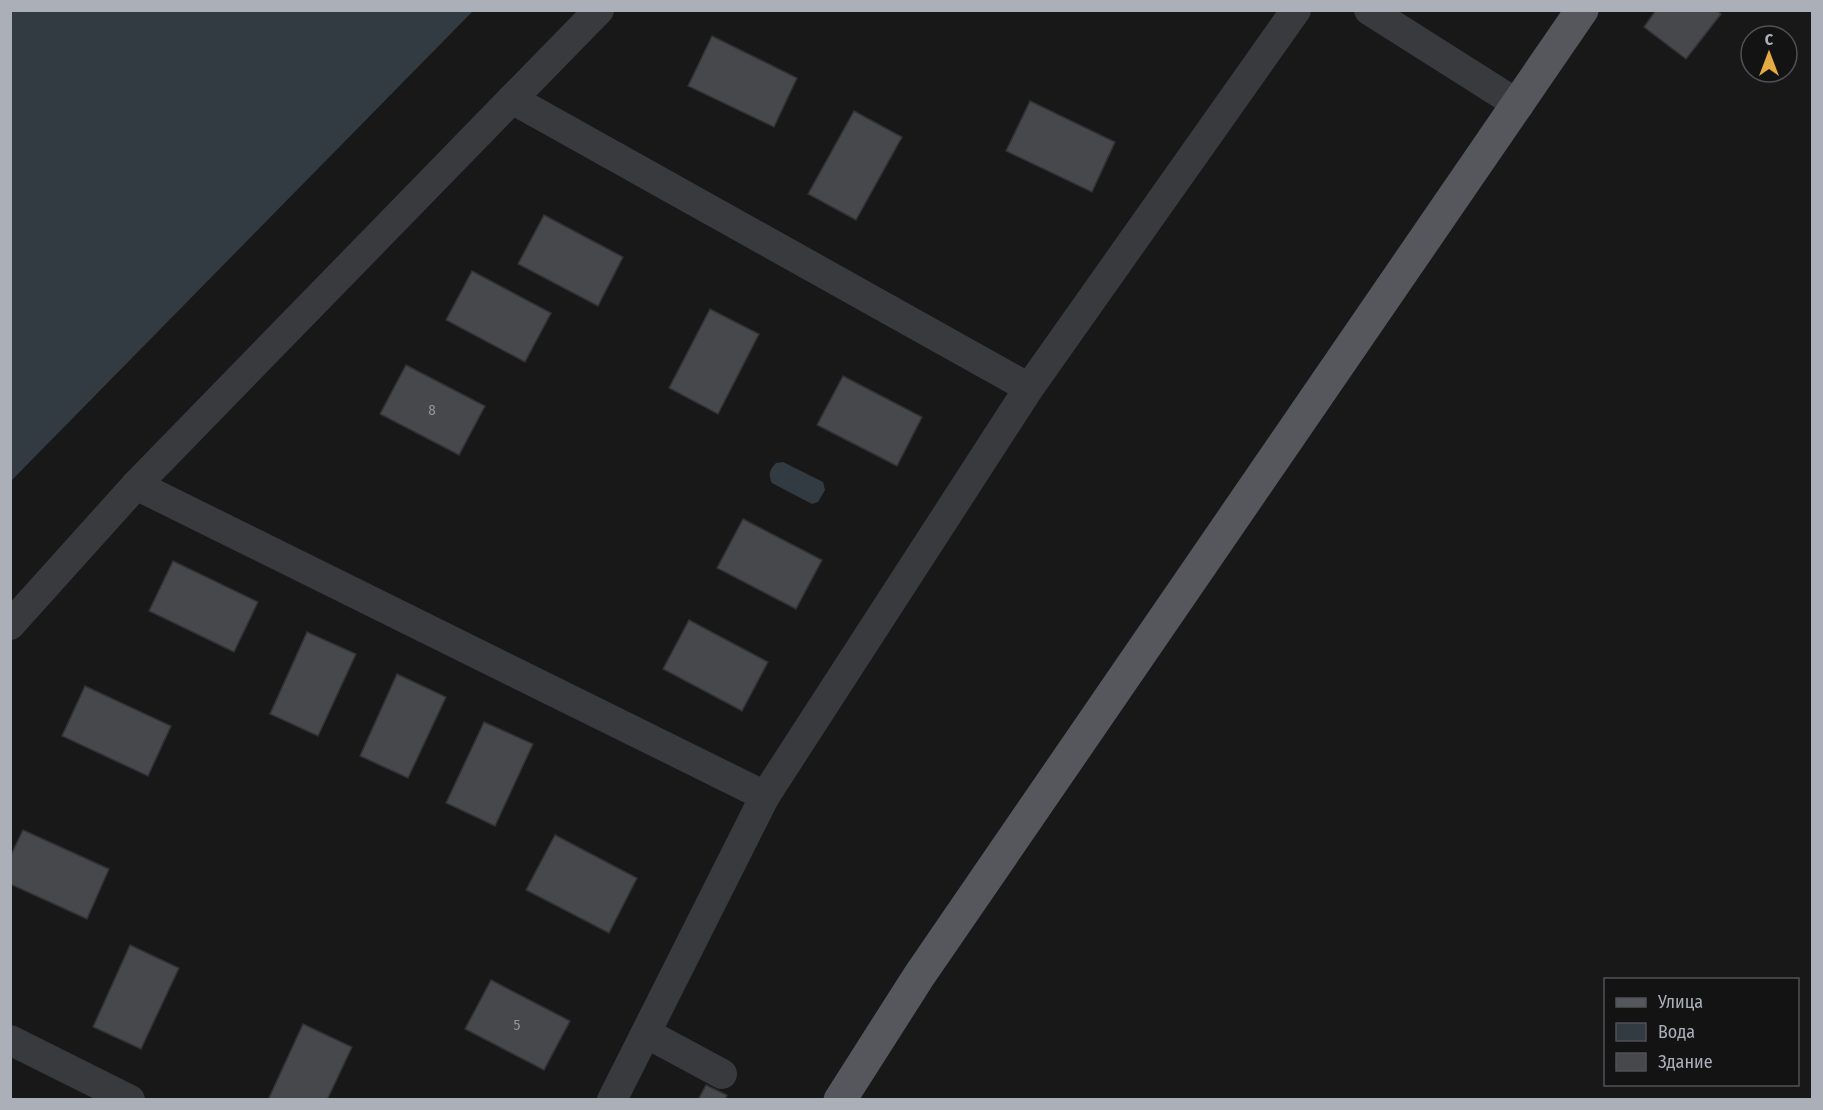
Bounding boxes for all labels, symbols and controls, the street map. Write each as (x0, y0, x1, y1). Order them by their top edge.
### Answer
north arrow (1739, 24, 1799, 84)
text: С (1765, 30, 1774, 49)
house number: 8 (428, 401, 436, 419)
legend (1604, 978, 1799, 1086)
text: Улица (1657, 991, 1703, 1013)
house number: 5 (514, 1016, 521, 1034)
text: Вода (1658, 1021, 1695, 1043)
text: Здание (1658, 1051, 1713, 1073)

